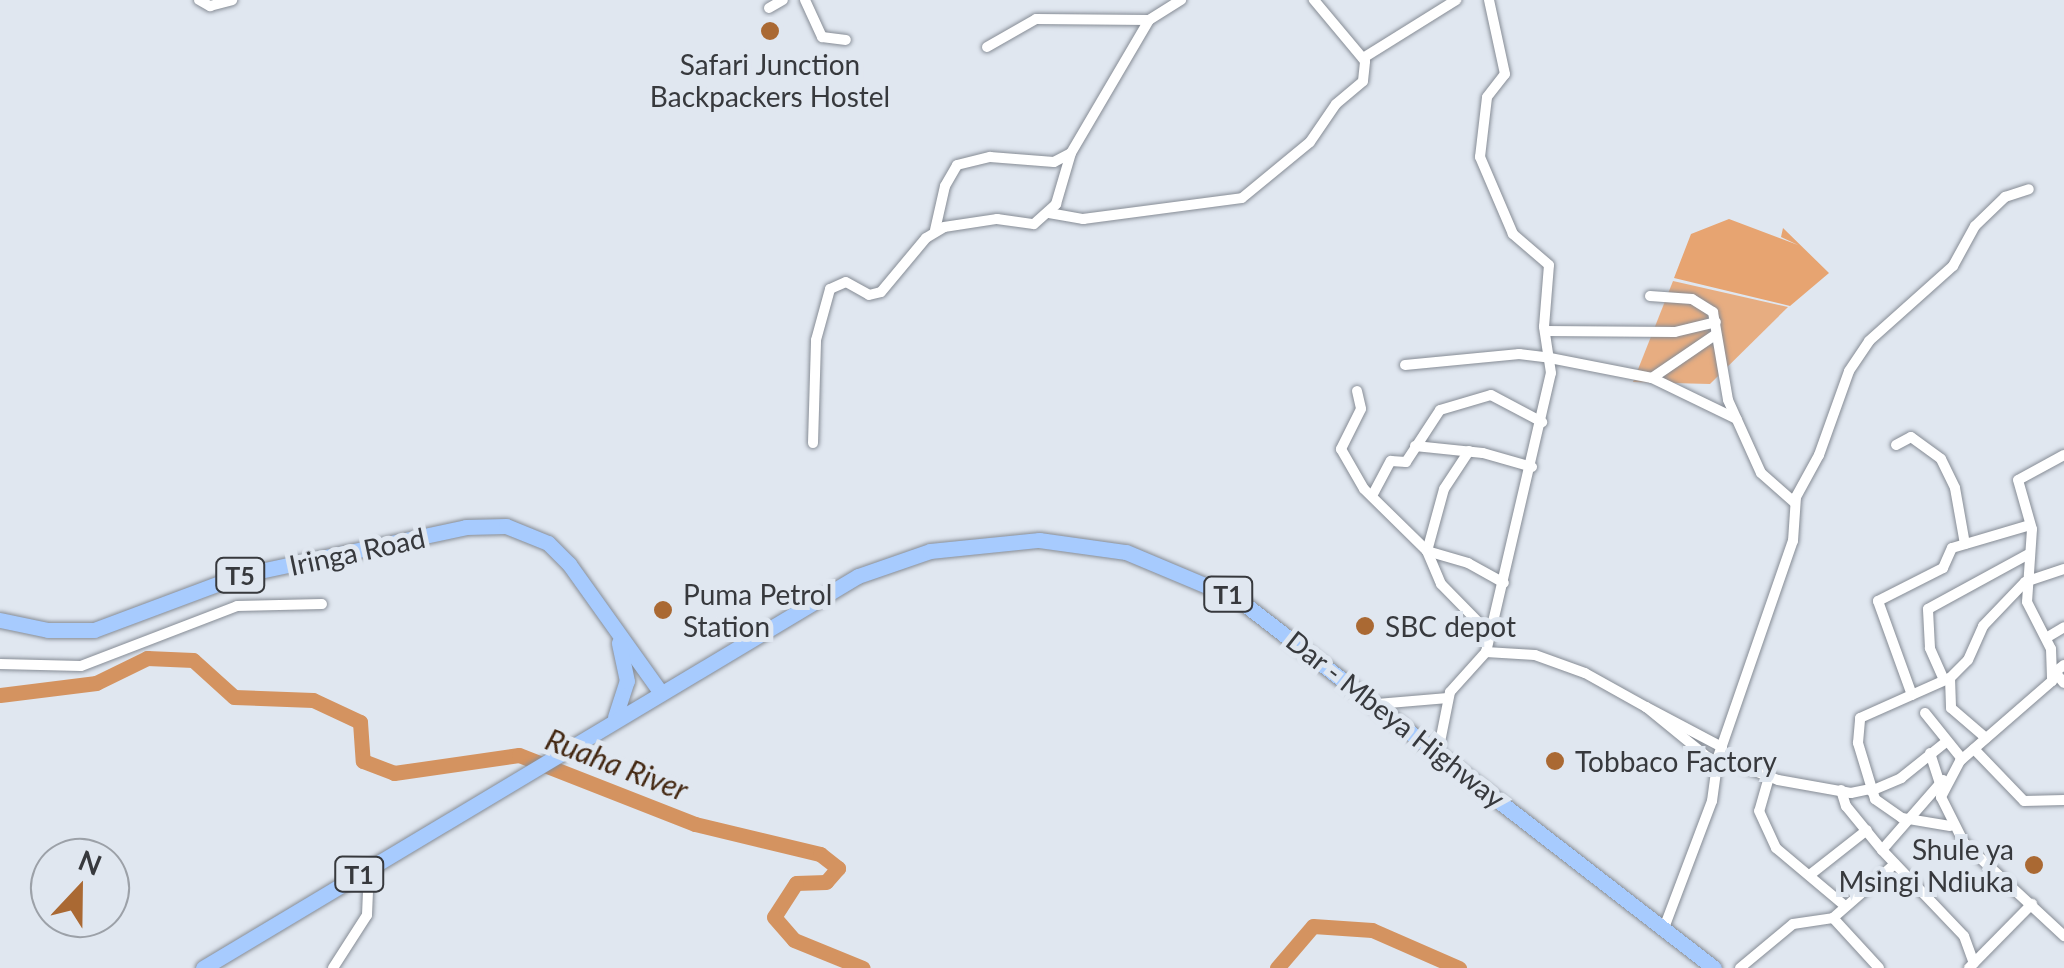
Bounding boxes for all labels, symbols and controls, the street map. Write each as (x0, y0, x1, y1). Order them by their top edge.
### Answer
marker: Safari Junction Backpackers Hostel (759, 20, 781, 42)
place label: Safari Junction Backpackers Hostel (650, 47, 890, 113)
street label: Iringa Road (286, 520, 428, 582)
road number: T5 (215, 555, 265, 595)
road number: T1 (1203, 574, 1253, 614)
place label: Puma Petrol Station (683, 577, 832, 643)
marker: Puma Petrol Station (652, 599, 674, 621)
place label: SBC depot (1385, 609, 1516, 643)
marker: SBC depot (1354, 615, 1376, 637)
street label: Dar - Mbeya Highway (1280, 623, 1512, 815)
water label: Ruaha River (541, 720, 693, 808)
place label: Tobbaco Factory (1575, 744, 1777, 778)
marker: Tobbaco Factory (1544, 750, 1566, 772)
place label: Shule ya Msingi Ndiuka (1838, 832, 2014, 898)
north arrow (30, 838, 130, 938)
text: N (74, 842, 107, 882)
road number: T1 (334, 854, 384, 894)
marker: Shule ya Msingi Ndiuka (2023, 854, 2045, 876)

